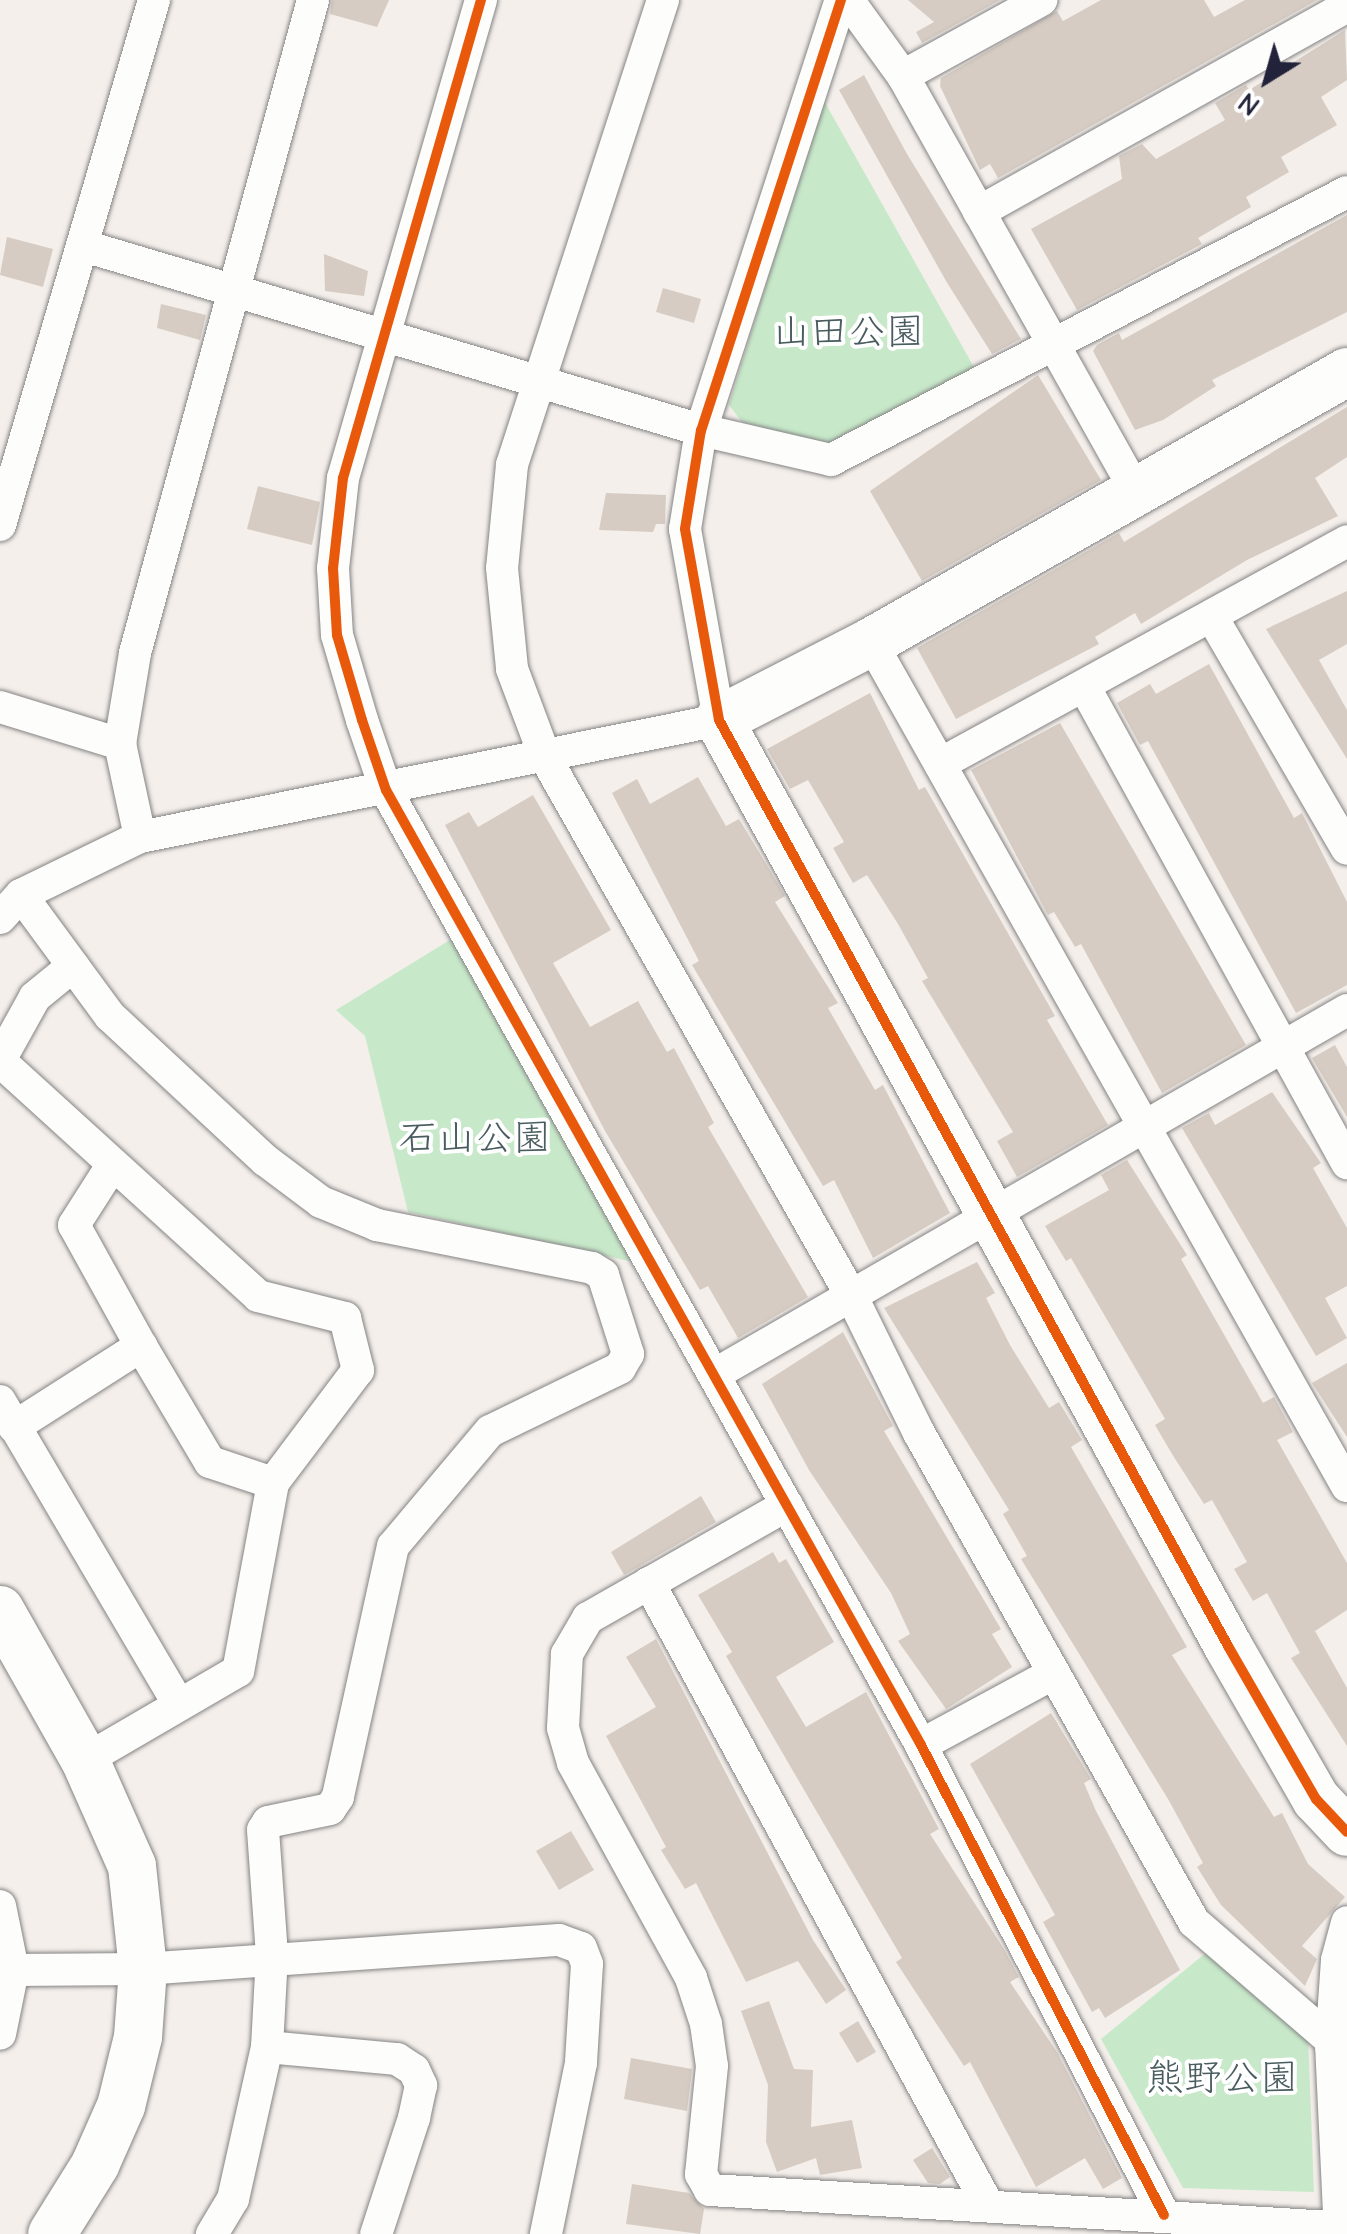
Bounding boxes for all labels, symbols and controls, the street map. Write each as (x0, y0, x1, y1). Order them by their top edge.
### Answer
north arrow (1217, 30, 1317, 130)
text: N (1232, 86, 1266, 122)
park label: 山田公園 (772, 310, 924, 356)
park label: 石山公園 (399, 1116, 551, 1162)
park label: 熊野公園 (1146, 2056, 1298, 2102)

